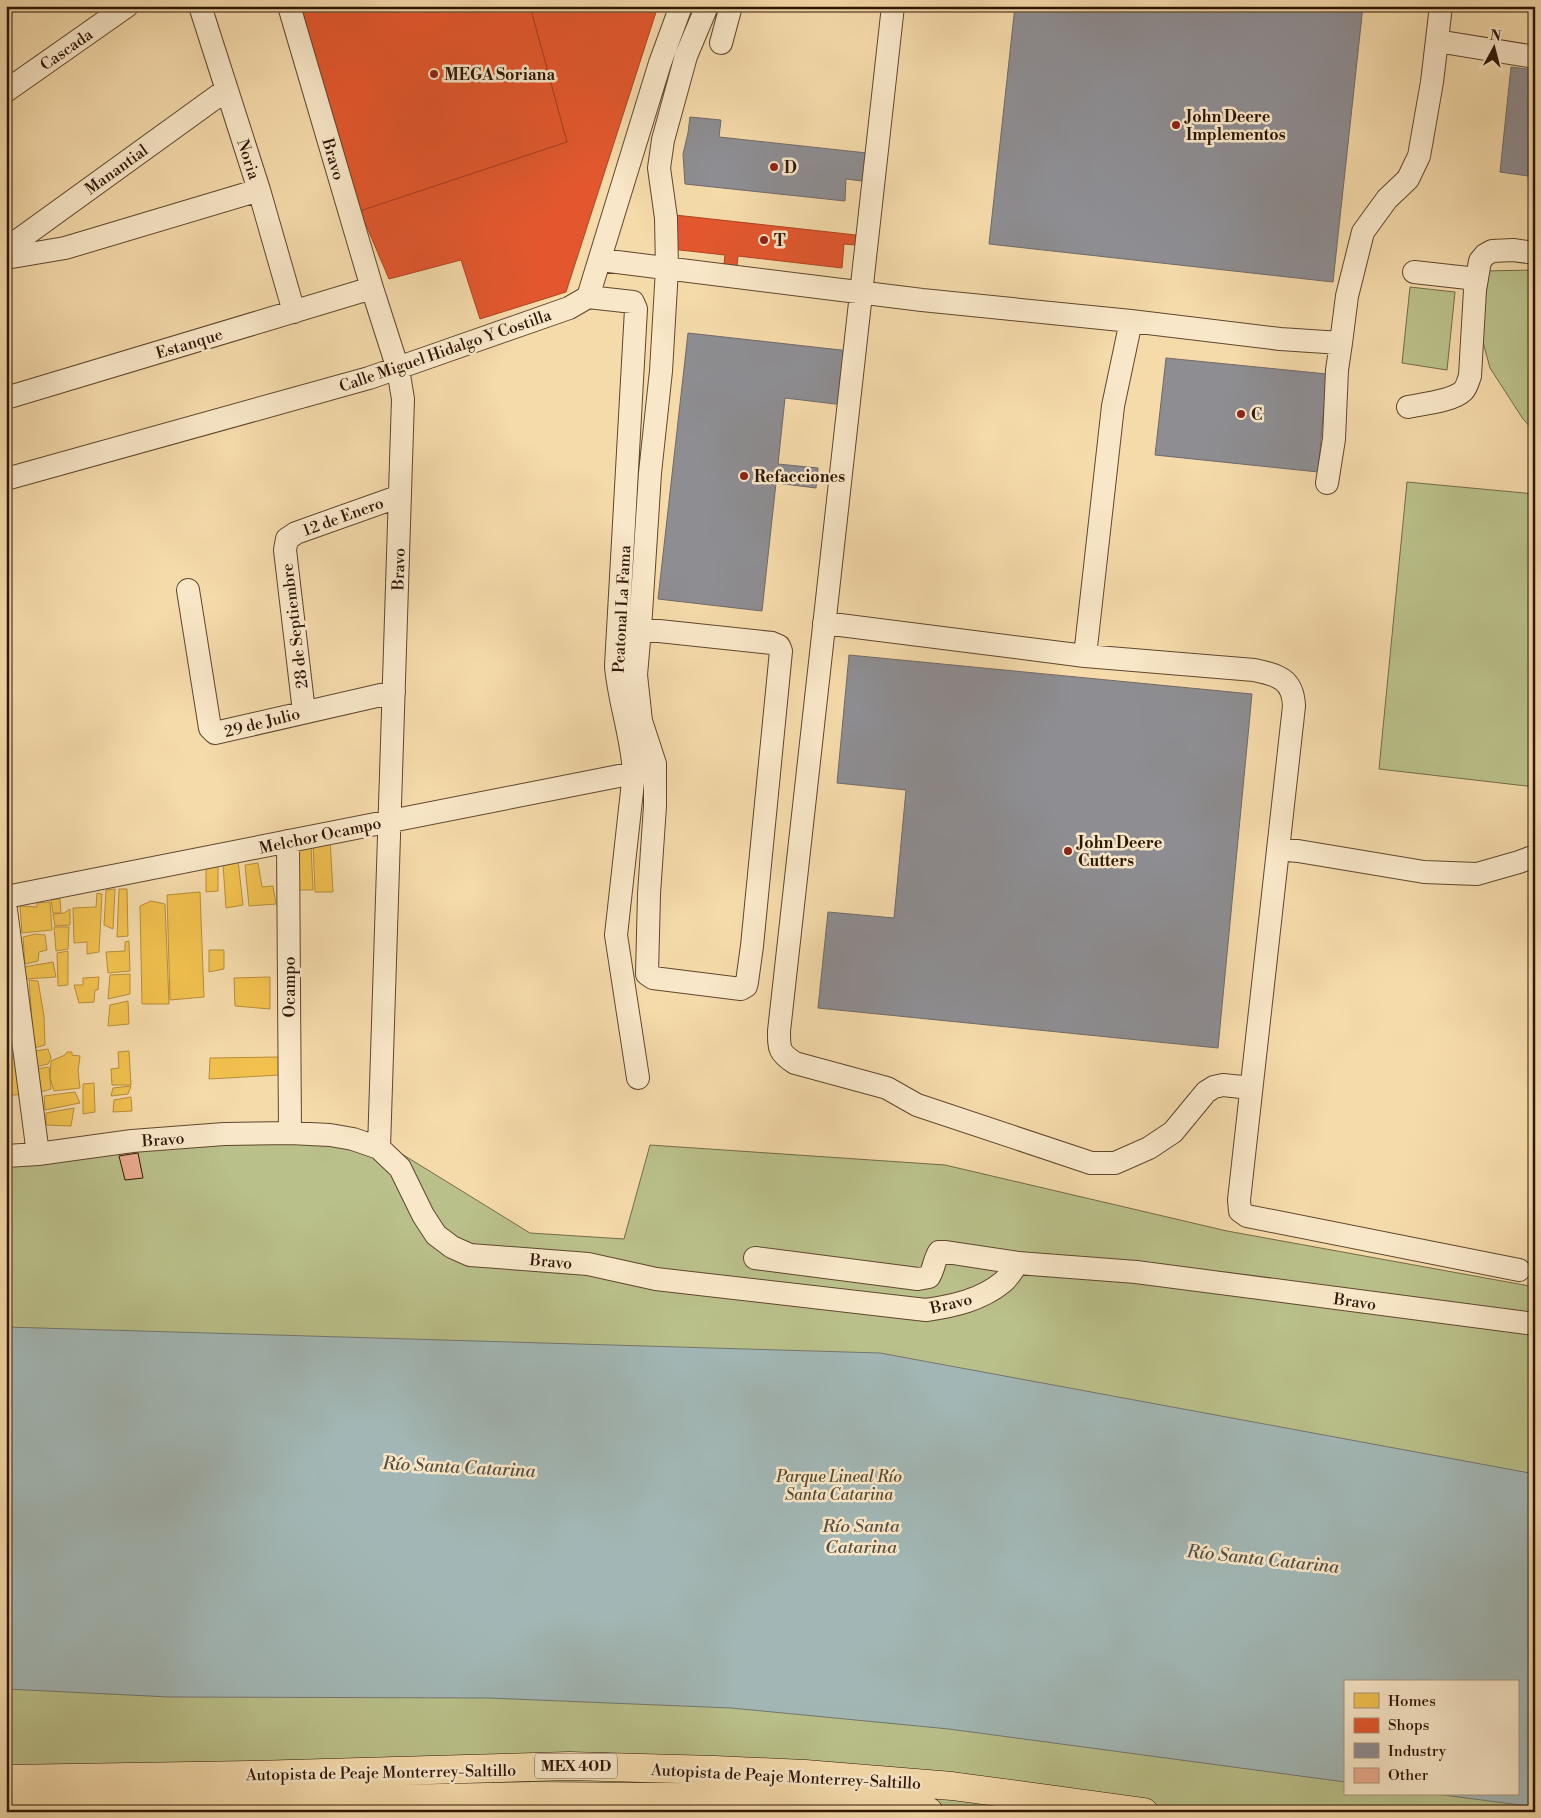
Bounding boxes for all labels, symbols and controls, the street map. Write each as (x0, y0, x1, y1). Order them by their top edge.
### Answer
north arrow (1468, 22, 1518, 72)
street label: Cascada (36, 24, 97, 75)
text: N (1489, 26, 1502, 46)
place label: MEGA Soriana (444, 65, 555, 85)
marker: MEGA Soriana (428, 68, 440, 80)
place label: John Deere Implementos (1184, 107, 1286, 145)
marker: John Deere Implementos (1170, 119, 1182, 131)
street label: Bravo (317, 135, 349, 183)
street label: Noria (232, 137, 264, 183)
street label: Manantial (81, 140, 152, 199)
place label: D (784, 158, 797, 178)
marker: D (768, 161, 780, 173)
place label: T (774, 231, 786, 251)
marker: T (758, 234, 770, 246)
street label: Calle Miguel Hidalgo Y Costilla (337, 305, 555, 397)
street label: Estanque (153, 324, 225, 364)
place label: C (1251, 405, 1262, 425)
marker: C (1235, 408, 1247, 420)
place label: Refacciones (754, 467, 845, 487)
marker: Refacciones (738, 470, 750, 482)
street label: 12 de Enero (300, 493, 386, 541)
street label: Peatonal La Fama (609, 544, 635, 673)
street label: Bravo (388, 547, 410, 592)
street label: 28 de Septiembre (277, 562, 313, 690)
street label: 29 de Julio (222, 704, 302, 742)
street label: Melchor Ocampo (257, 813, 383, 859)
place label: John Deere Cutters (1076, 833, 1163, 871)
marker: John Deere Cutters (1062, 845, 1074, 857)
street label: Ocampo (280, 957, 300, 1017)
street label: Bravo (140, 1129, 185, 1152)
street label: Bravo (528, 1250, 573, 1274)
street label: Bravo (927, 1289, 974, 1319)
street label: Bravo (1331, 1289, 1377, 1315)
water label: Río Santa Catarina (381, 1452, 537, 1483)
park label: Parque Lineal Río Santa Catarina (775, 1467, 902, 1505)
water label: Río Santa Catarina (821, 1515, 901, 1559)
water label: Río Santa Catarina (1185, 1540, 1341, 1579)
legend (1344, 1680, 1518, 1796)
text: Homes (1388, 1692, 1436, 1711)
text: Shops (1388, 1716, 1429, 1735)
text: Industry (1388, 1742, 1447, 1761)
road number: MEX 40D (535, 1754, 617, 1778)
street label: Autopista de Peaje Monterrey-Saltillo (649, 1760, 922, 1794)
street label: Autopista de Peaje Monterrey-Saltillo (245, 1761, 516, 1785)
text: Other (1388, 1766, 1429, 1785)

